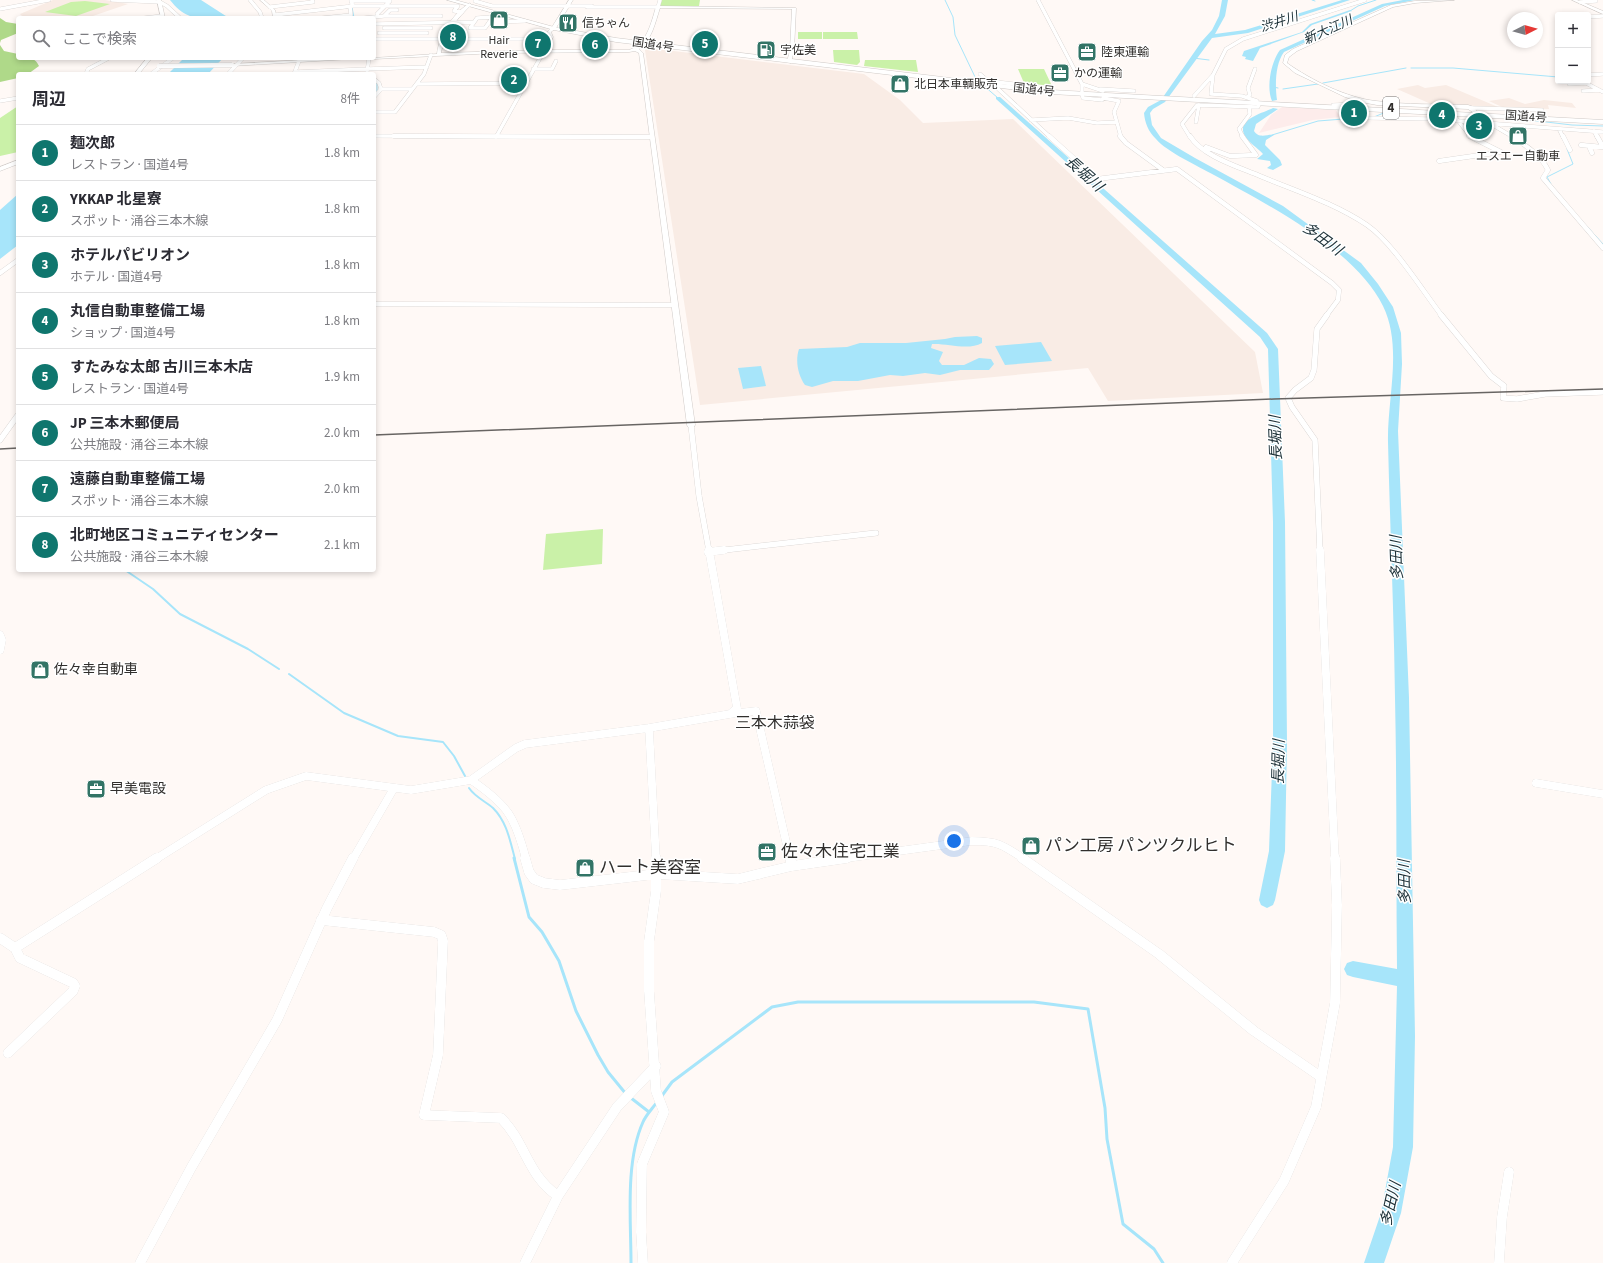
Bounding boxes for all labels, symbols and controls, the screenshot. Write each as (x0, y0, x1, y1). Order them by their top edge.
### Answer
water label: 渋井川 (1258, 7, 1302, 37)
shop icon: Hair Reverie (488, 9, 510, 31)
water label: 新大江川 (1301, 10, 1357, 49)
restaurant icon: 信ちゃん (557, 12, 579, 34)
north arrow (1507, 12, 1543, 48)
map controls (1555, 12, 1591, 84)
button: + (1555, 12, 1591, 48)
place label: 信ちゃん (582, 15, 630, 32)
search box (16, 16, 376, 60)
pin: 8 (440, 22, 466, 52)
icon: search (30, 27, 52, 49)
text: ここで検索 (62, 29, 137, 50)
pin: 7 (525, 29, 551, 59)
pin: 5 (692, 29, 718, 59)
pin: 6 (582, 30, 608, 60)
place label: Hair Reverie (480, 32, 518, 63)
street label: 国道4号 (631, 34, 675, 56)
fuel station icon: 宇佐美 (755, 39, 777, 61)
office icon: 陸東運輸 (1076, 41, 1098, 63)
place label: 宇佐美 (780, 42, 816, 59)
place label: 陸東運輸 (1101, 44, 1149, 61)
button: − (1555, 48, 1591, 84)
office icon: かの運輸 (1049, 62, 1071, 84)
pin: 2 (501, 65, 527, 95)
place label: かの運輸 (1074, 65, 1122, 82)
shop icon: 北日本車輌販売 (889, 73, 911, 95)
place label: 北日本車輌販売 (914, 76, 998, 93)
street label: 国道4号 (1012, 79, 1056, 101)
text: 周辺 (32, 88, 66, 112)
text: 8件 (341, 90, 360, 108)
road number: 4 (1383, 97, 1399, 119)
pin: 1 (1341, 98, 1367, 128)
pin: 4 (1429, 100, 1455, 130)
street label: 国道4号 (1504, 107, 1548, 127)
pin: 3 (1466, 111, 1492, 141)
shop icon: エスエー自動車 (1507, 125, 1529, 147)
text: 麺次郎 (70, 133, 115, 154)
text: 1 (42, 144, 48, 162)
text: 1.8 km (324, 144, 360, 162)
place label: エスエー自動車 (1476, 148, 1560, 165)
water label: 長堀川 (1060, 151, 1109, 198)
text: レストラン · 国道4号 (70, 156, 189, 174)
text: YKKAP 北星寮 (70, 189, 162, 210)
text: 2 (42, 200, 48, 218)
text: 1.8 km (324, 200, 360, 218)
text: スポット · 涌谷三本木線 (70, 212, 208, 230)
water label: 多田川 (1298, 217, 1348, 262)
text: ホテルパビリオン (70, 245, 190, 266)
text: 3 (42, 256, 48, 274)
text: 1.8 km (324, 256, 360, 274)
text: ホテル · 国道4号 (70, 268, 163, 286)
text: 丸信自動車整備工場 (70, 301, 205, 322)
text: 4 (42, 312, 48, 330)
text: 1.8 km (324, 312, 360, 330)
text: ショップ · 国道4号 (70, 324, 176, 342)
text: すたみな太郎 古川三本木店 (70, 357, 253, 378)
text: 5 (42, 368, 48, 386)
text: 1.9 km (324, 368, 360, 386)
text: レストラン · 国道4号 (70, 380, 189, 398)
text: JP 三本木郵便局 (70, 413, 180, 434)
water label: 長堀川 (1265, 413, 1287, 461)
text: 6 (42, 424, 48, 442)
text: 2.0 km (324, 424, 360, 442)
text: 公共施設 · 涌谷三本木線 (70, 436, 208, 454)
text: 遠藤自動車整備工場 (70, 469, 205, 490)
text: 7 (42, 480, 48, 498)
text: 2.0 km (324, 480, 360, 498)
text: スポット · 涌谷三本木線 (70, 492, 208, 510)
text: 北町地区コミュニティセンター (70, 525, 279, 546)
water label: 多田川 (1386, 533, 1408, 581)
text: 8 (42, 536, 48, 554)
text: 2.1 km (324, 536, 360, 554)
text: 公共施設 · 涌谷三本木線 (70, 548, 208, 566)
shop icon: 佐々幸自動車 (29, 659, 51, 681)
place label: 佐々幸自動車 (54, 660, 138, 680)
district label: 三本木蒜袋 (735, 712, 815, 734)
water label: 長堀川 (1268, 737, 1290, 785)
office icon: 早美電設 (85, 778, 107, 800)
place label: 早美電設 (110, 779, 166, 799)
your location (944, 831, 964, 851)
place label: パン工房 パンツクルヒト (1045, 834, 1237, 858)
shop icon: パン工房 パンツクルヒト (1020, 835, 1042, 857)
place label: 佐々木住宅工業 (781, 840, 900, 864)
office icon: 佐々木住宅工業 (756, 841, 778, 863)
place label: ハート美容室 (599, 856, 701, 880)
shop icon: ハート美容室 (574, 857, 596, 879)
water label: 多田川 (1394, 857, 1416, 905)
water label: 多田川 (1376, 1178, 1407, 1228)

